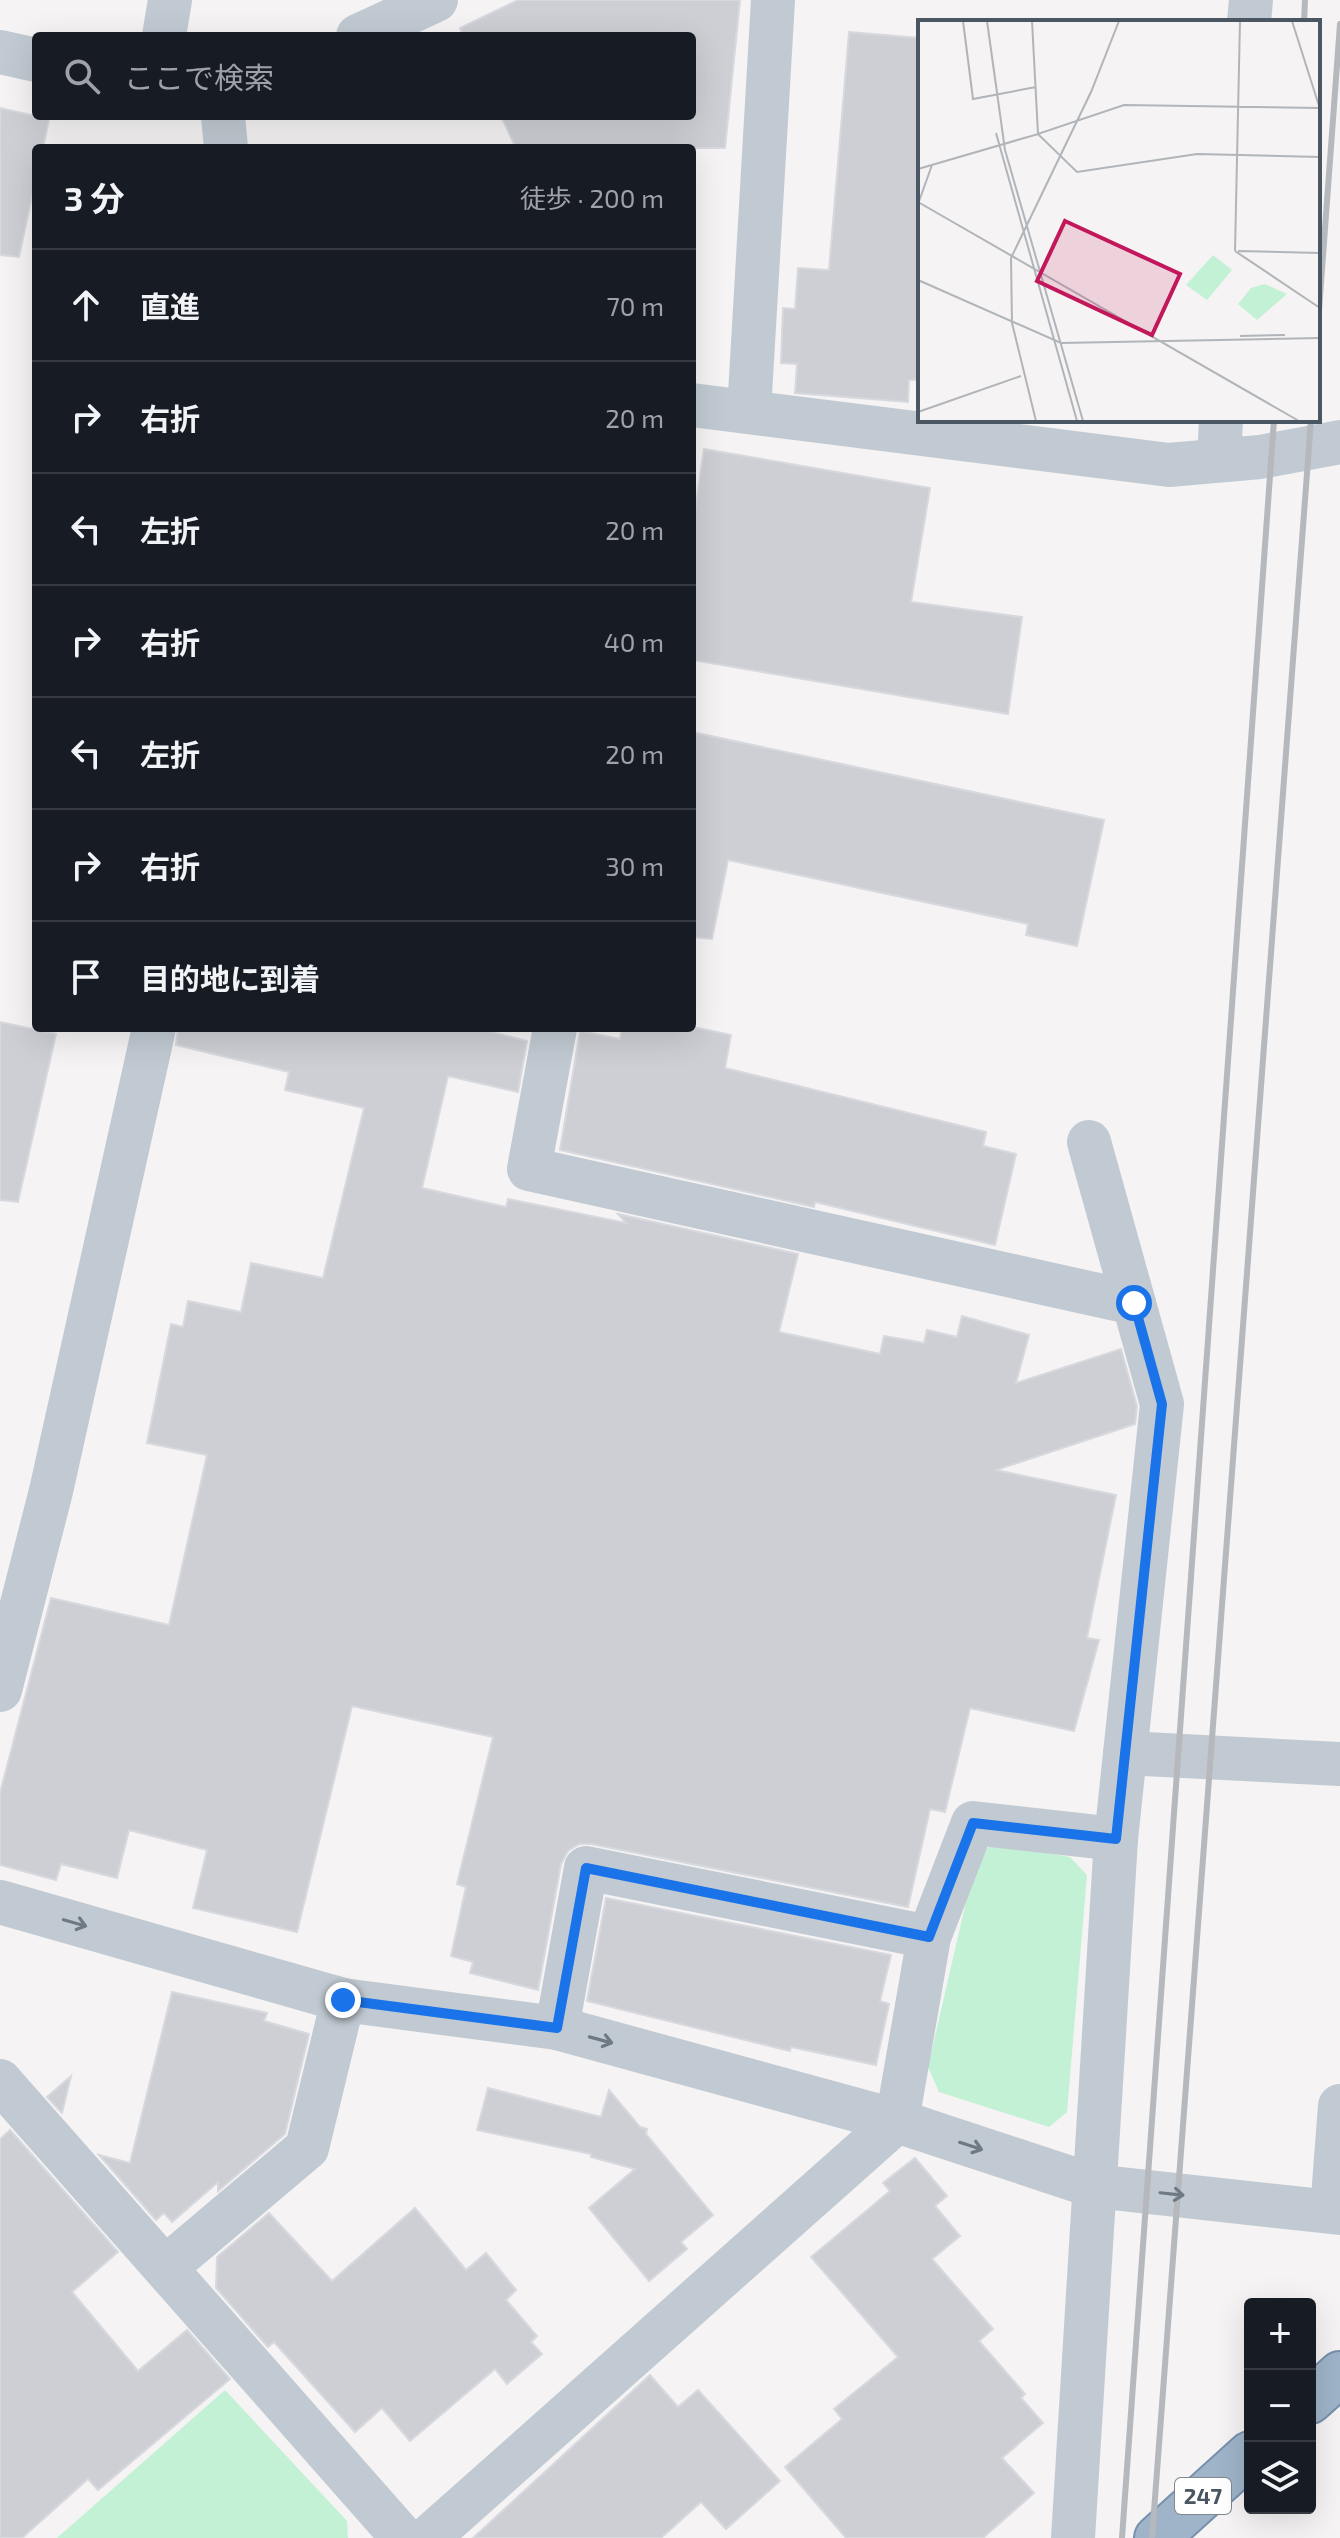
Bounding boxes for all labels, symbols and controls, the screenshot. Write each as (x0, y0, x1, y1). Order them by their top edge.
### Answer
inset map (918, 20, 1320, 422)
search box (32, 32, 696, 120)
icon: search (60, 54, 104, 98)
text: ここで検索 (124, 59, 274, 95)
text: 3 分 (64, 177, 125, 218)
text: 徒歩 · 200 m (520, 182, 664, 213)
icon: ahead (64, 283, 108, 327)
text: 直進 (140, 288, 200, 324)
text: 70 m (606, 290, 664, 321)
icon: right (64, 395, 108, 439)
text: 右折 (140, 400, 200, 436)
text: 20 m (605, 402, 664, 433)
icon: left (64, 507, 108, 551)
text: 左折 (140, 512, 200, 548)
text: 20 m (605, 514, 664, 545)
icon: right (64, 619, 108, 663)
text: 右折 (140, 624, 200, 660)
text: 40 m (604, 626, 664, 657)
icon: left (64, 731, 108, 775)
text: 左折 (140, 736, 200, 772)
text: 20 m (605, 738, 664, 769)
icon: right (64, 843, 108, 887)
text: 右折 (140, 848, 200, 884)
text: 30 m (605, 850, 664, 881)
icon: arrive (64, 955, 108, 999)
text: 目的地に到着 (140, 960, 320, 996)
route start (1116, 1285, 1152, 1321)
one-way arrow (62, 1917, 87, 1931)
route end (325, 1982, 361, 2018)
one-way arrow (587, 2034, 613, 2049)
one-way arrow (958, 2139, 983, 2154)
one-way arrow (1158, 2186, 1185, 2201)
map controls (1244, 2298, 1316, 2514)
button: + (1244, 2298, 1316, 2370)
button: − (1244, 2370, 1316, 2442)
button: layers (1244, 2442, 1316, 2514)
road number: 247 (1175, 2478, 1231, 2514)

